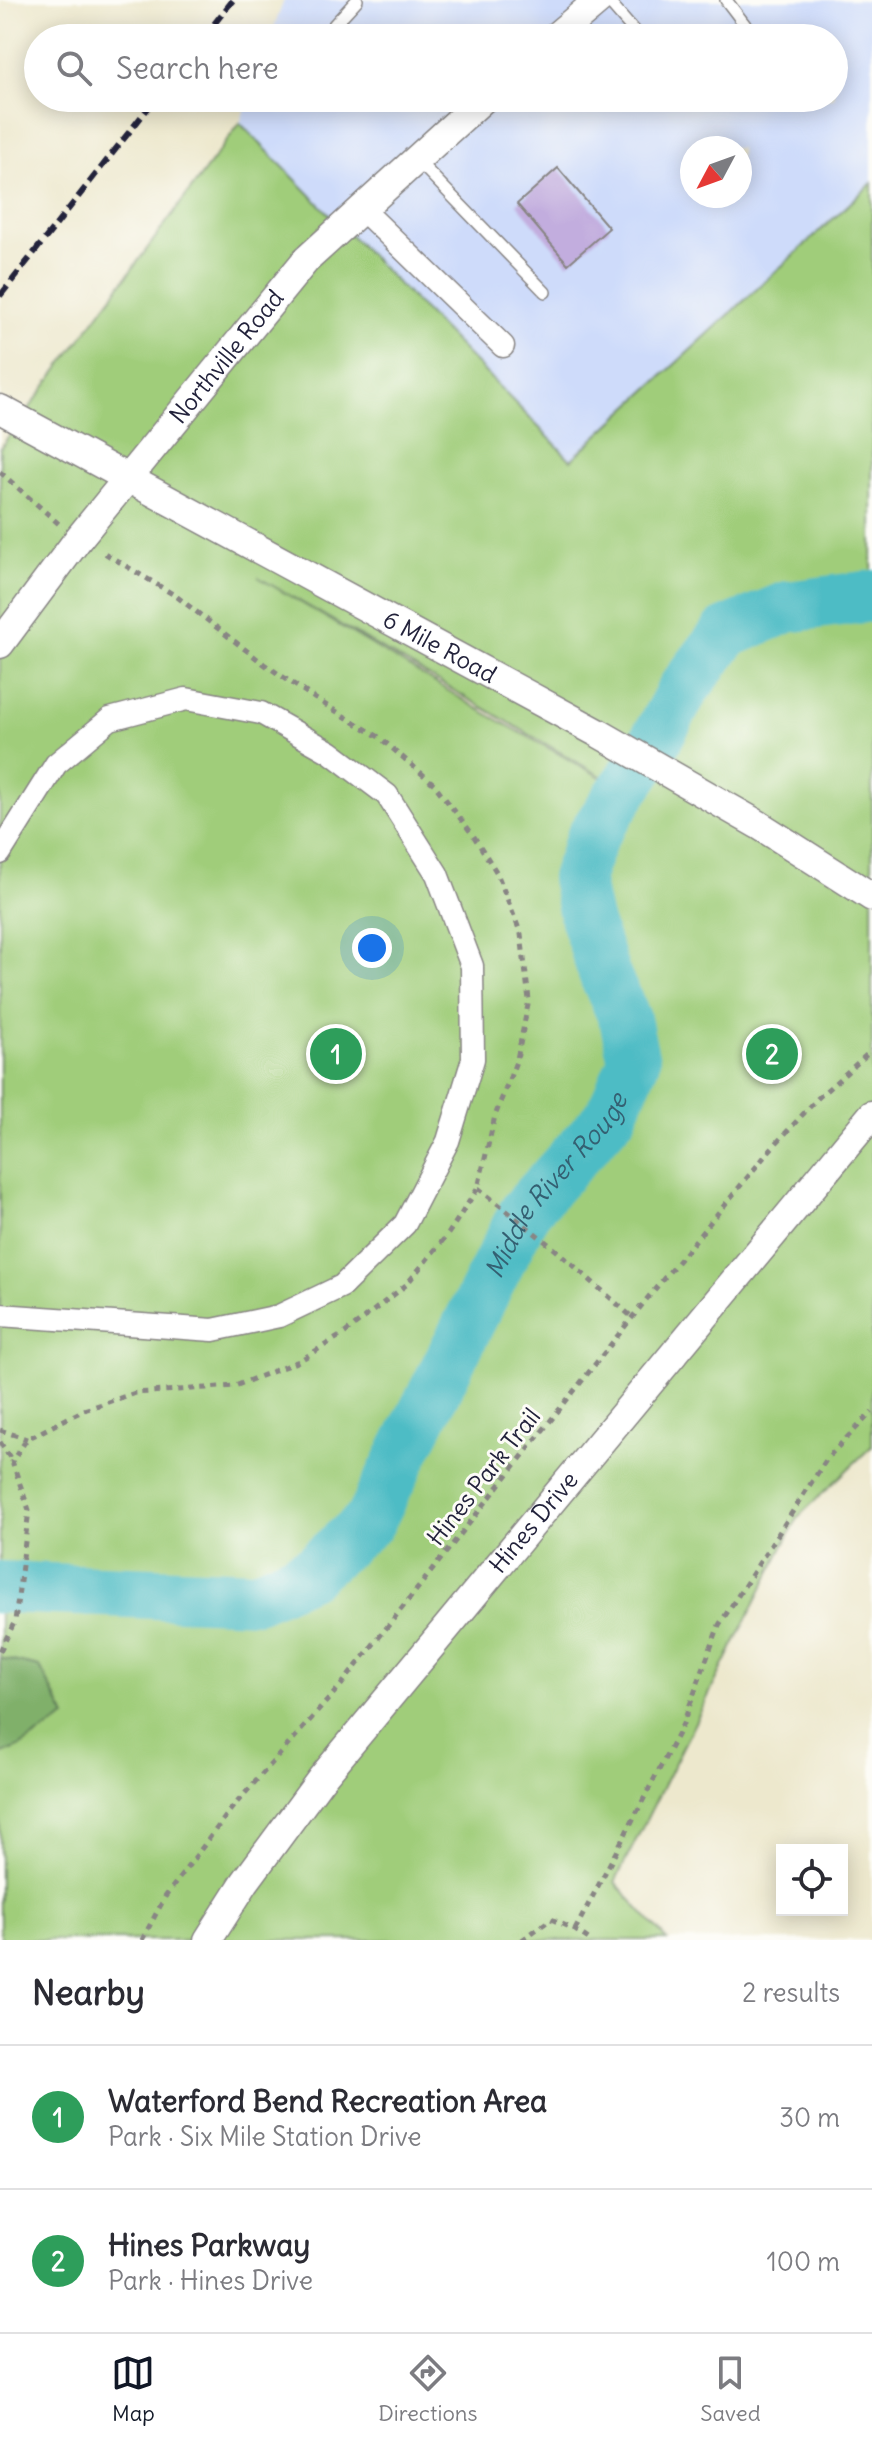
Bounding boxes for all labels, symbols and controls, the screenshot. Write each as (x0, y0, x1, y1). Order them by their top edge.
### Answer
search box (24, 24, 848, 112)
icon: search (52, 46, 96, 90)
text: Search here (116, 49, 279, 87)
north arrow (680, 136, 752, 208)
street label: Northville Road (163, 283, 290, 429)
street label: 6 Mile Road (378, 603, 502, 689)
your location (352, 928, 392, 968)
pin: 1 (310, 1024, 362, 1084)
pin: 2 (746, 1024, 798, 1084)
water label: Middle River Rouge (477, 1086, 635, 1283)
street label: Hines Park Trail (420, 1402, 546, 1551)
street label: Hines Drive (482, 1465, 584, 1579)
map controls (776, 1844, 848, 1916)
button: locate (776, 1844, 848, 1916)
text: Nearby (32, 1971, 145, 2014)
text: 2 results (742, 1976, 840, 2009)
text: Waterford Bend Recreation Area (108, 2082, 547, 2120)
text: 1 (53, 2101, 63, 2134)
text: 30 m (779, 2101, 840, 2134)
text: Park · Six Mile Station Drive (108, 2120, 422, 2153)
text: Hines Parkway (108, 2226, 310, 2264)
text: 2 (51, 2245, 65, 2278)
text: 100 m (766, 2245, 840, 2278)
text: Park · Hines Drive (108, 2264, 313, 2297)
tab: Map (111, 2351, 155, 2427)
tab: Directions (378, 2351, 478, 2427)
tab: Saved (700, 2351, 761, 2427)

